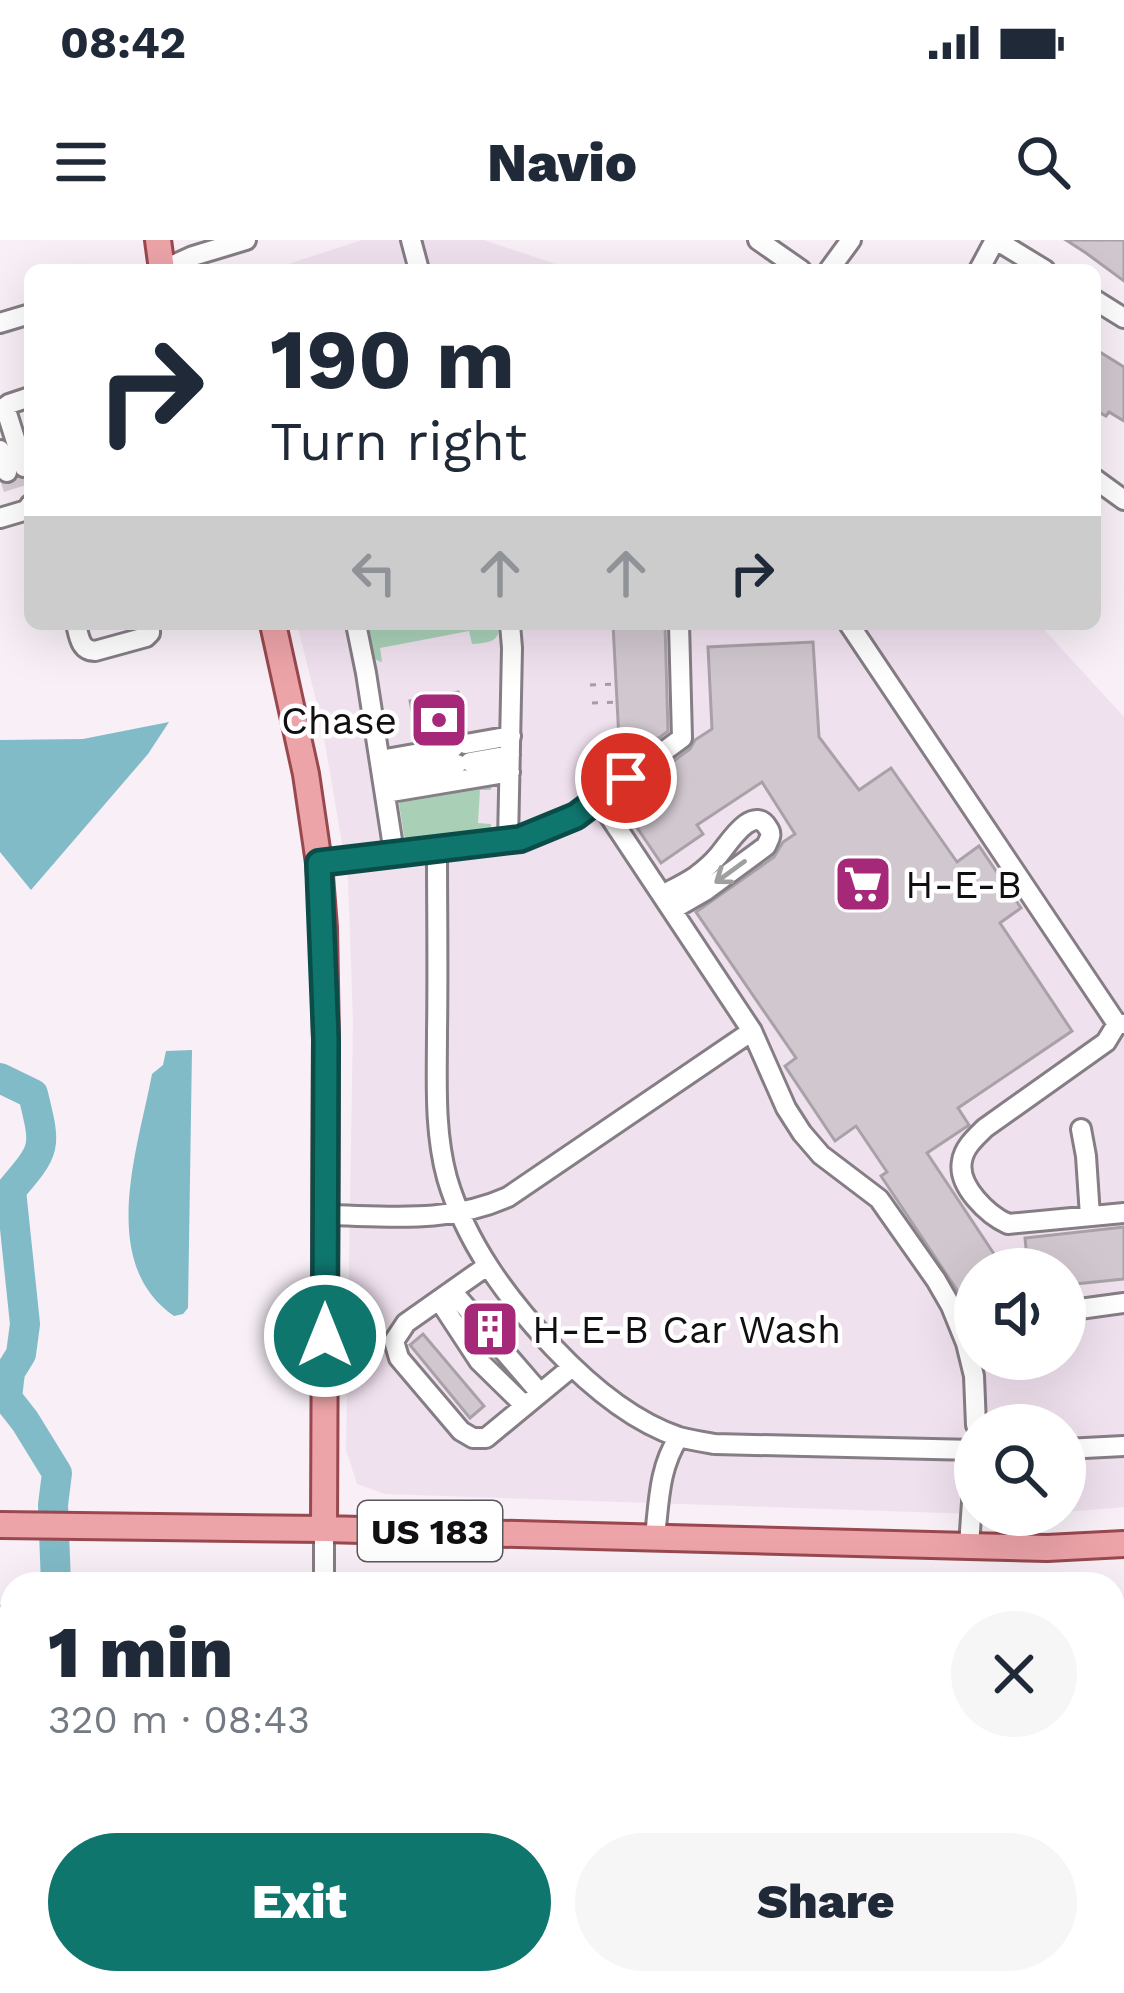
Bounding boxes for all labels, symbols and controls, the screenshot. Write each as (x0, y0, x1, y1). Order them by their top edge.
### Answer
text: 08:42 (60, 16, 186, 69)
icon: menu (48, 129, 114, 195)
icon: search (1010, 129, 1076, 195)
text: Navio (487, 131, 637, 194)
text: 190 m (270, 310, 515, 408)
icon: right (72, 312, 228, 468)
text: Turn right (270, 410, 527, 473)
icon: left (341, 540, 407, 606)
icon: ahead (467, 540, 533, 606)
icon: ahead (593, 540, 659, 606)
icon: right (719, 540, 785, 606)
bank icon: Chase (408, 689, 470, 751)
place label: Chase (281, 698, 397, 743)
pin (575, 727, 677, 829)
icon: arrive (593, 745, 659, 811)
supermarket icon: H-E-B (832, 853, 894, 915)
one-way arrow (714, 859, 747, 885)
place label: H-E-B (905, 862, 1022, 907)
map controls (954, 1248, 1086, 1536)
button: sound (954, 1248, 1086, 1380)
position arrow (262, 1273, 388, 1399)
building icon: H-E-B Car Wash (459, 1298, 521, 1360)
place label: H-E-B Car Wash (532, 1307, 841, 1352)
button: search (954, 1404, 1086, 1536)
road number: US 183 (358, 1501, 502, 1561)
text: 1 min (48, 1610, 233, 1694)
button: close (951, 1611, 1077, 1737)
text: 320 m · 08:43 (48, 1697, 310, 1742)
button: Exit (48, 1833, 551, 1971)
button: Share (575, 1833, 1077, 1971)

